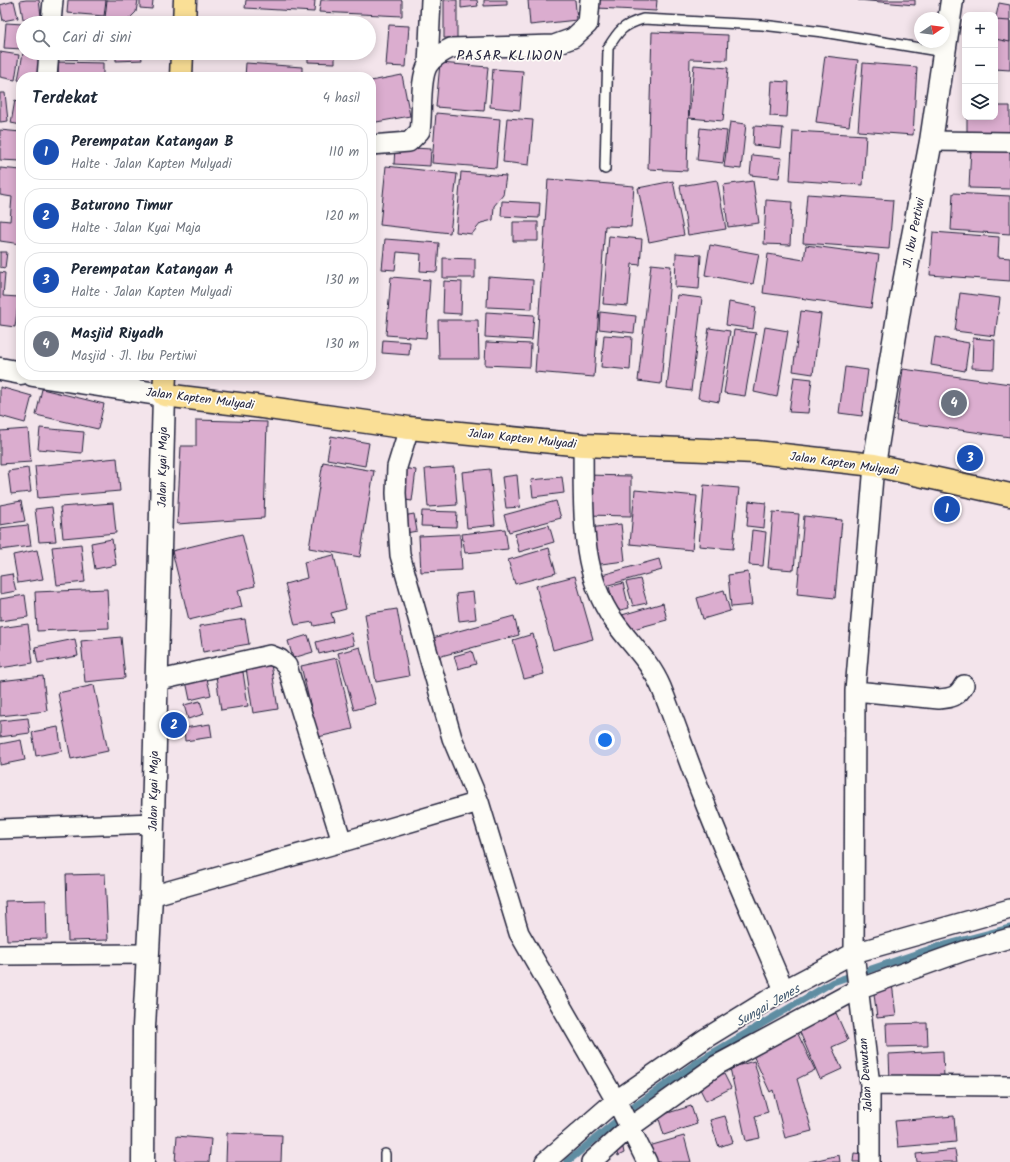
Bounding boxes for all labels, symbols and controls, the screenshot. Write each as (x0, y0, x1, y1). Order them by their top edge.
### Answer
north arrow (914, 12, 950, 48)
map controls (962, 12, 998, 120)
button: + (962, 12, 998, 48)
search box (16, 16, 376, 60)
text: Cari di sini (62, 26, 131, 50)
icon: search (30, 27, 52, 49)
district label: PASAR KLIWON (456, 45, 564, 67)
button: − (962, 48, 998, 84)
button: layers (962, 84, 998, 120)
text: Terdekat (32, 85, 98, 112)
text: 4 hasil (323, 88, 360, 109)
text: Perempatan Katangan B (71, 130, 234, 154)
text: 1 (44, 142, 48, 163)
text: 110 m (329, 142, 359, 163)
text: Halte · Jalan Kapten Mulyadi (71, 154, 231, 175)
text: Baturono Timur (71, 194, 172, 218)
street label: Jl. Ibu Pertiwi (898, 195, 930, 270)
text: 2 (42, 206, 50, 227)
text: 120 m (325, 206, 359, 227)
text: Halte · Jalan Kyai Maja (71, 218, 201, 239)
text: Perempatan Katangan A (71, 258, 234, 282)
text: 3 (42, 270, 50, 291)
text: 130 m (325, 270, 359, 291)
text: Halte · Jalan Kapten Mulyadi (71, 282, 231, 303)
text: Masjid Riyadh (71, 322, 164, 346)
text: 4 (42, 334, 50, 355)
text: 130 m (325, 334, 359, 355)
text: Masjid · Jl. Ibu Pertiwi (71, 346, 196, 367)
street label: Jalan Kapten Mulyadi (145, 383, 256, 415)
pin: 4 (941, 388, 967, 418)
street label: Jalan Kapten Mulyadi (467, 424, 578, 454)
street label: Jalan Kyai Maja (153, 426, 173, 508)
pin: 3 (957, 443, 983, 473)
street label: Jalan Kapten Mulyadi (789, 447, 900, 481)
pin: 1 (934, 494, 960, 524)
pin: 2 (161, 710, 187, 740)
your location (595, 730, 615, 750)
street label: Jalan Kyai Maja (144, 750, 164, 832)
water label: Sungai Jenes (732, 978, 805, 1033)
street label: Jalan Dewutan (854, 1037, 878, 1113)

